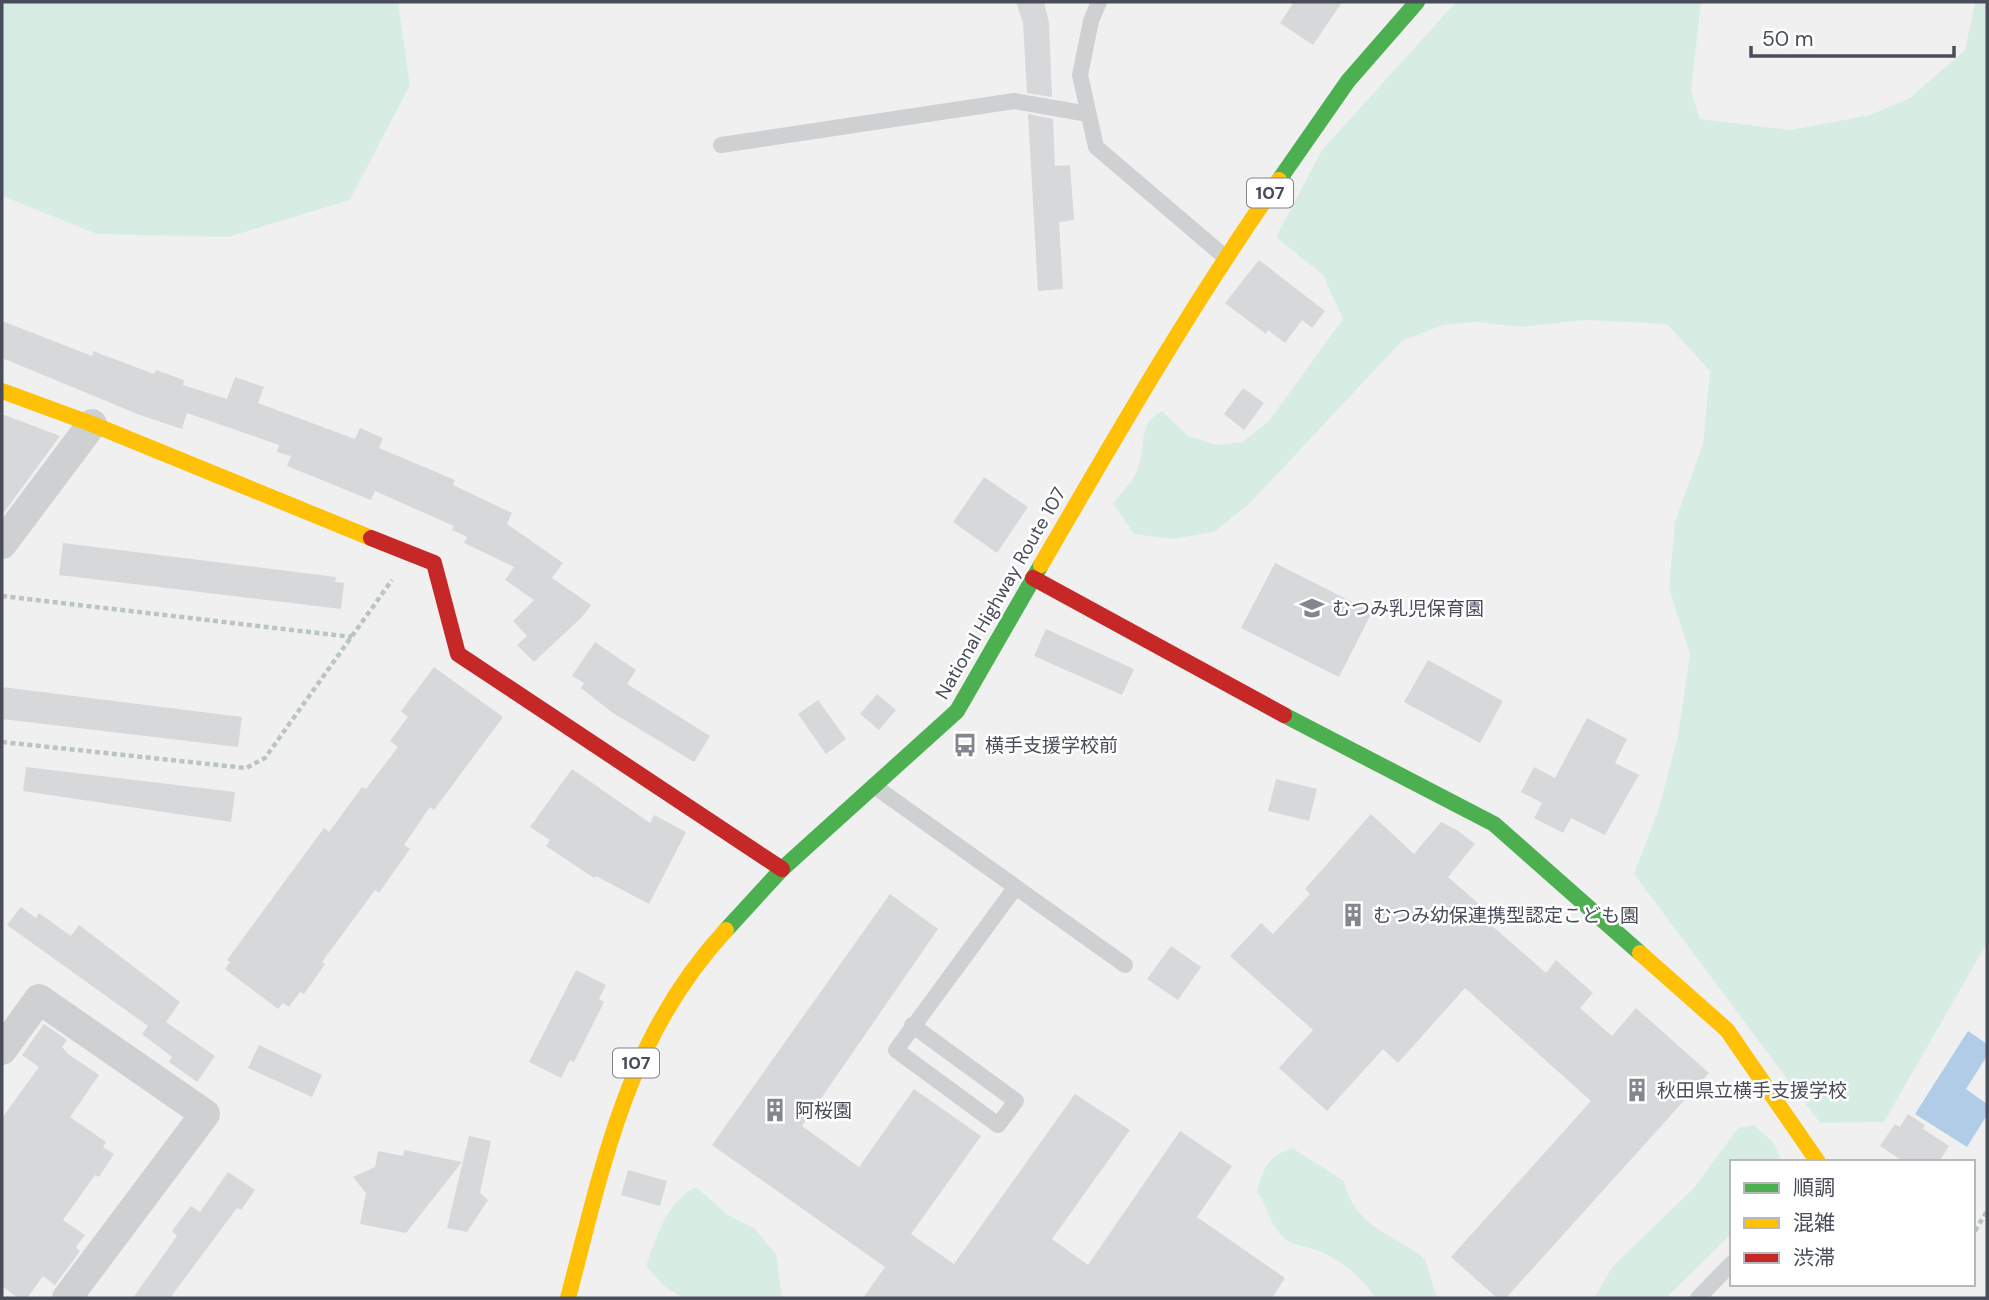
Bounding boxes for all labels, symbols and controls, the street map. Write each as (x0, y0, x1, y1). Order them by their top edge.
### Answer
scale bar (1751, 14, 1954, 58)
text: 50 m (1762, 25, 1813, 53)
road number: 107 (1247, 178, 1293, 208)
street label: National Highway Route 107 (929, 483, 1071, 704)
school or university icon: むつみ乳児保育園 (1298, 594, 1326, 622)
place label: むつみ乳児保育園 (1332, 596, 1484, 621)
bus stop icon: 横手支援学校前 (951, 731, 979, 759)
place label: 横手支援学校前 (985, 733, 1118, 758)
building icon: むつみ幼保連携型認定こども園 (1339, 901, 1367, 929)
place label: むつみ幼保連携型認定こども園 (1373, 903, 1639, 928)
road number: 107 (613, 1048, 659, 1078)
building icon: 秋田県立横手支援学校 (1623, 1076, 1651, 1104)
place label: 秋田県立横手支援学校 (1657, 1078, 1847, 1103)
building icon: 阿桜園 (761, 1096, 789, 1124)
place label: 阿桜園 (795, 1098, 852, 1123)
legend (1730, 1160, 1975, 1286)
text: 順調 (1793, 1174, 1835, 1202)
text: 混雑 (1793, 1209, 1835, 1237)
text: 渋滞 (1793, 1244, 1835, 1272)

